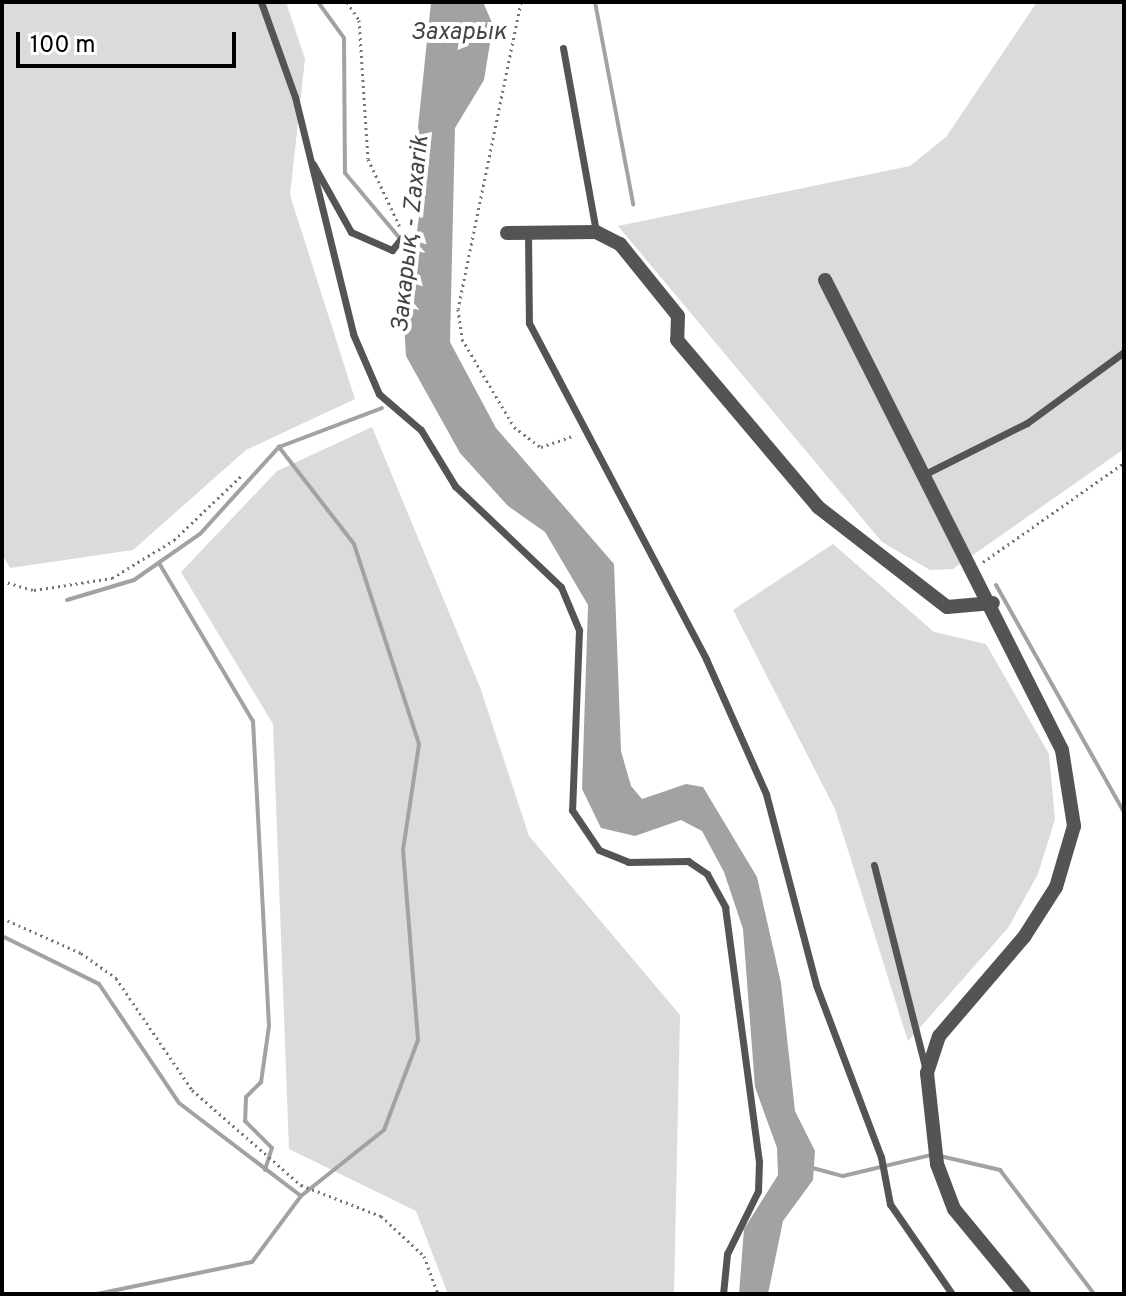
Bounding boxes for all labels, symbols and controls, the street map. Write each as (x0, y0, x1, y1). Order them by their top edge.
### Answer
scale bar (20, 16, 240, 66)
water label: Захарык (411, 20, 507, 48)
text: 100 m (30, 31, 96, 61)
water label: Закарық - Zaxarik (387, 134, 437, 334)

